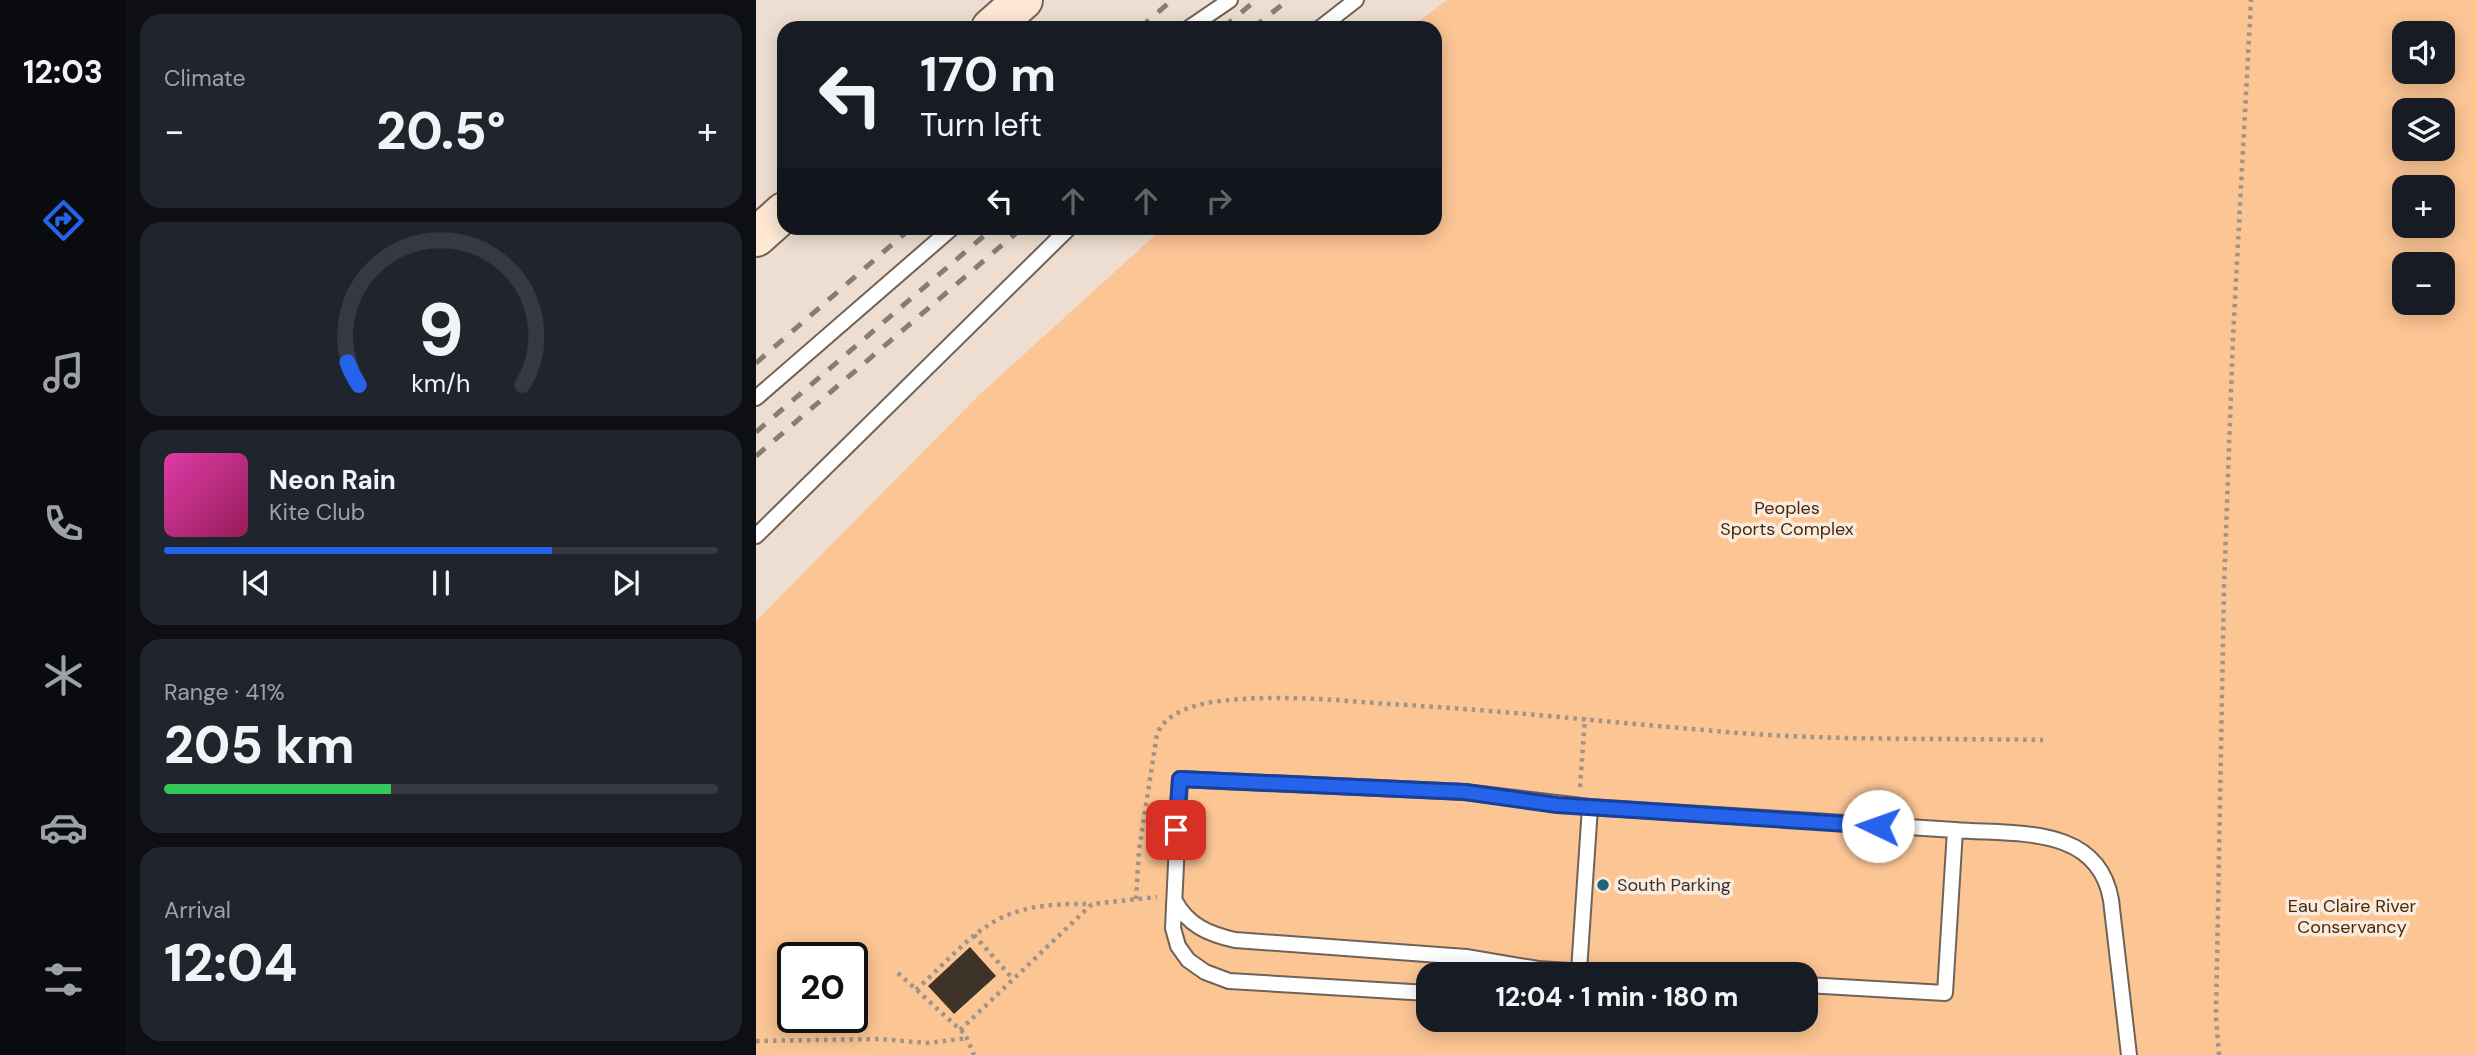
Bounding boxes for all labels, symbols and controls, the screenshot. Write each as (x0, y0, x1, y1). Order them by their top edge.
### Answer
map controls (2392, 21, 2455, 315)
button: sound (2392, 21, 2455, 84)
text: 170 m (920, 42, 1056, 106)
icon: left (805, 49, 896, 140)
text: 12:03 (23, 51, 103, 93)
text: Climate (164, 63, 246, 93)
text: 20.5° (376, 97, 506, 165)
button: layers (2392, 98, 2455, 161)
text: Turn left (920, 104, 1042, 146)
text: − (164, 106, 185, 156)
text: + (697, 106, 718, 156)
button: + (2392, 175, 2455, 238)
icon: left (981, 182, 1019, 220)
icon: ahead (1054, 182, 1092, 220)
icon: ahead (1127, 182, 1165, 220)
icon: right (1200, 182, 1238, 220)
icon: directions (39, 196, 88, 245)
button: − (2392, 252, 2455, 315)
text: 9 (418, 284, 464, 379)
icon: music (39, 348, 88, 397)
text: km/h (411, 367, 471, 400)
text: Neon Rain (269, 463, 396, 497)
park label: Peoples Sports Complex (1720, 496, 1854, 541)
text: Kite Club (269, 497, 365, 527)
icon: phone (39, 499, 88, 548)
icon: previous (237, 564, 275, 602)
icon: pause (422, 564, 460, 602)
icon: next (607, 564, 645, 602)
icon: climate (39, 651, 88, 700)
text: Range · 41% (164, 677, 285, 707)
text: 205 km (164, 711, 355, 779)
position arrow (1841, 789, 1915, 863)
pin (1146, 800, 1206, 860)
icon: car (39, 803, 88, 852)
icon: arrive (1157, 811, 1195, 849)
place label: South Parking (1617, 873, 1731, 897)
marker: South Parking (1595, 877, 1611, 893)
park label: Eau Claire River Conservancy (2288, 894, 2417, 939)
text: Arrival (164, 895, 231, 925)
text: 12:04 (164, 929, 298, 997)
speed limit sign: 20 (777, 942, 868, 1033)
icon: filters (39, 955, 88, 1004)
text: 12:04 · 1 min · 180 m (1496, 980, 1738, 1014)

